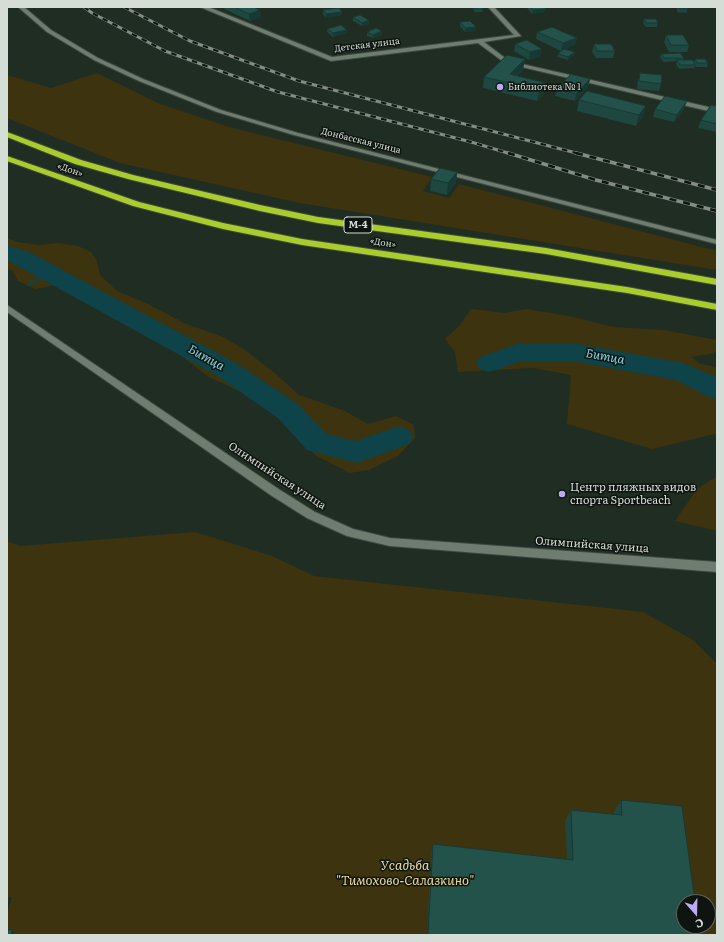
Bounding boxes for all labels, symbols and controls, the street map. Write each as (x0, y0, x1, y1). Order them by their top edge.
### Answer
street label: Детская улица (334, 36, 400, 54)
marker: Библиотека № 1 (495, 82, 505, 92)
place label: Библиотека № 1 (508, 82, 581, 92)
street label: Донбасская улица (320, 126, 402, 156)
street label: «Дон» (56, 161, 84, 179)
road number: М-4 (344, 217, 372, 233)
street label: «Дон» (369, 236, 397, 250)
water label: Битца (185, 342, 227, 374)
water label: Битца (584, 347, 626, 367)
street label: Олимпийская улица (226, 439, 328, 513)
place label: Центр пляжных видов спорта Sportbeach (570, 481, 696, 507)
marker: Центр пляжных видов спорта Sportbeach (557, 489, 567, 499)
street label: Олимпийская улица (535, 534, 649, 556)
park label: Усадьба "Тимохово-Салазкино" (336, 858, 474, 889)
north arrow (676, 894, 716, 934)
text: С (693, 915, 706, 933)

